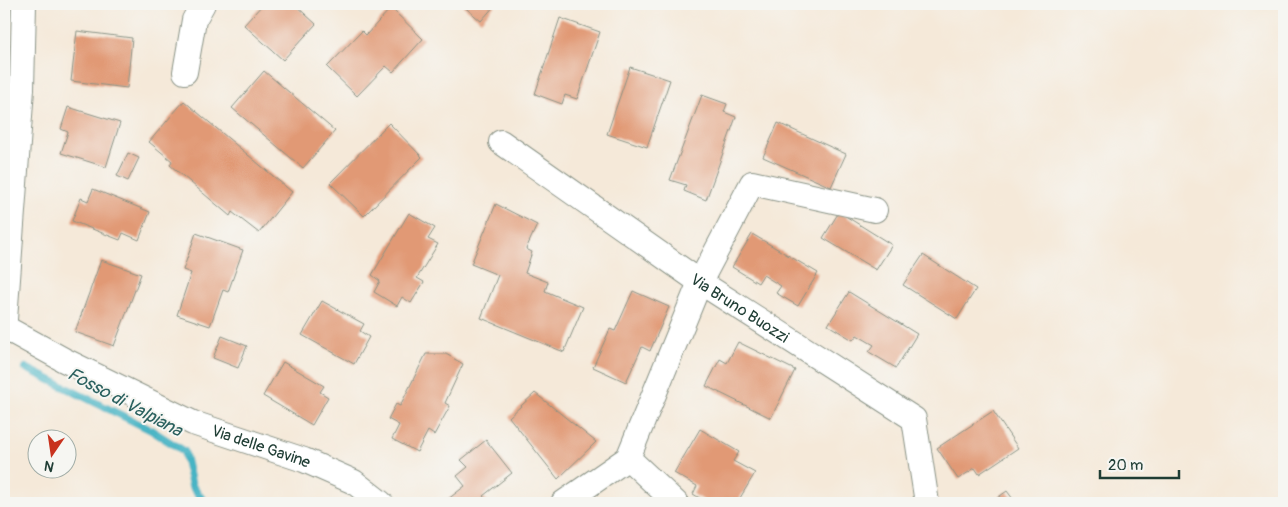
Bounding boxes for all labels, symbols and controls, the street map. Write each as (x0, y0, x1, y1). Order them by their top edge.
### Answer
street label: Via Bruno Buozzi (686, 270, 793, 348)
water label: Fosso di Valpiana (63, 363, 188, 443)
street label: Via delle Gavine (209, 421, 314, 473)
north arrow (28, 430, 78, 480)
scale bar (1100, 447, 1179, 479)
text: 20 m (1108, 456, 1143, 475)
text: N (43, 457, 56, 476)

